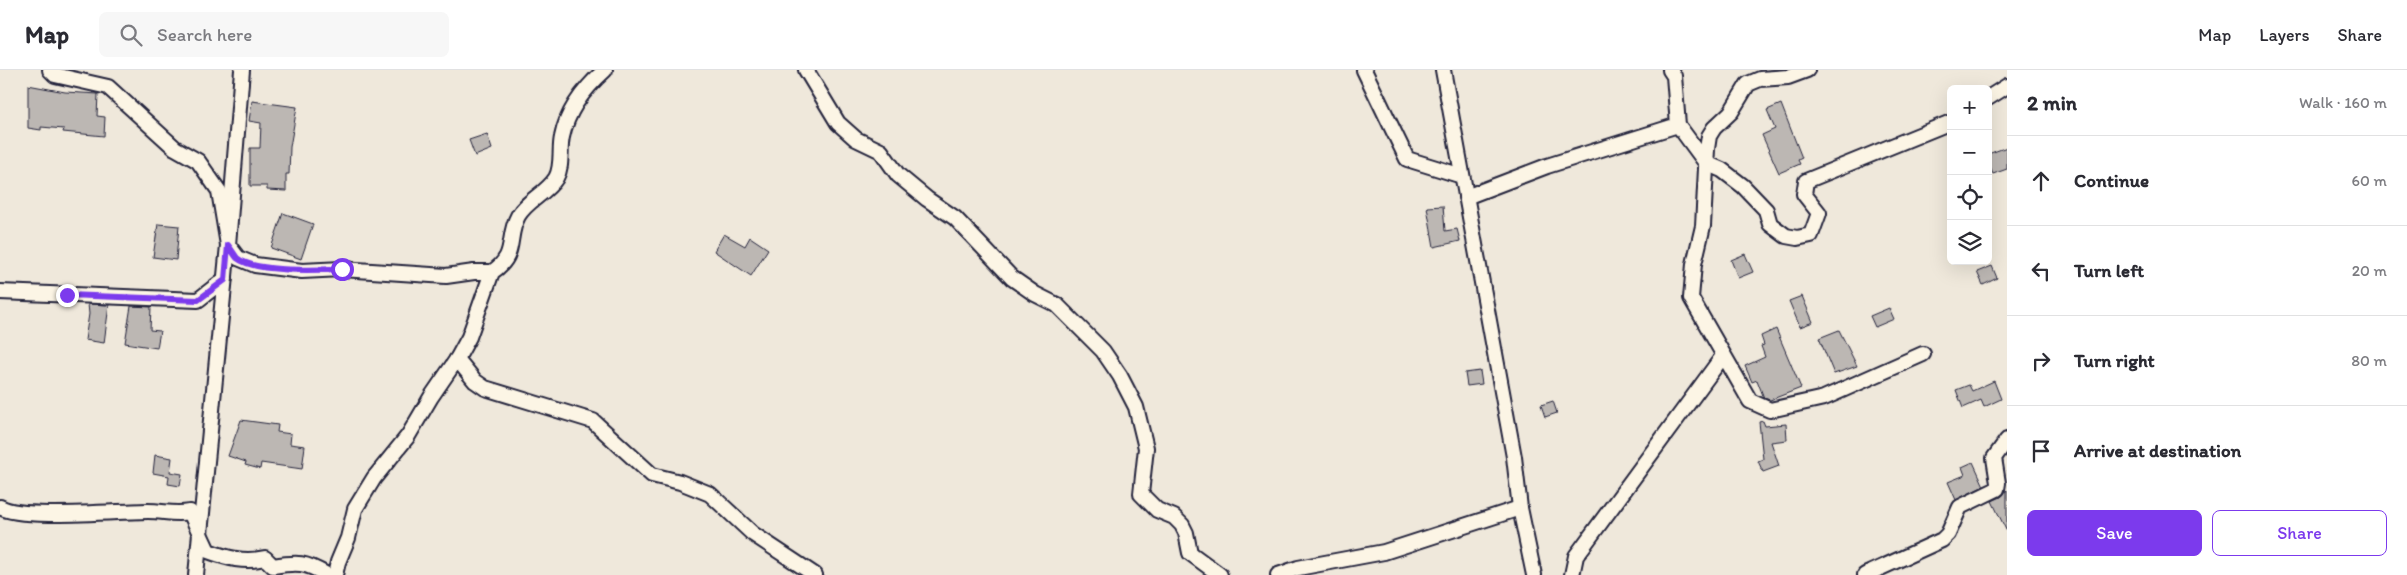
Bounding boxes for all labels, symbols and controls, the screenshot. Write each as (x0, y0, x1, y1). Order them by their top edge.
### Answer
search box (99, 12, 449, 57)
text: Map (25, 20, 69, 49)
icon: search (117, 21, 145, 49)
text: Search here (157, 23, 252, 46)
text: Map (2198, 24, 2231, 46)
text: Layers (2259, 24, 2309, 46)
text: Share (2337, 24, 2382, 46)
map controls (1947, 85, 1992, 265)
button: + (1947, 85, 1992, 130)
text: 2 min (2027, 90, 2077, 115)
text: Walk · 160 m (2299, 93, 2387, 112)
button: − (1947, 130, 1992, 175)
icon: ahead (2027, 167, 2055, 195)
text: Continue (2074, 169, 2149, 192)
text: 60 m (2352, 171, 2387, 190)
button: locate (1947, 175, 1992, 220)
button: layers (1947, 220, 1992, 265)
icon: left (2027, 257, 2055, 285)
route start (331, 258, 354, 281)
text: Turn left (2074, 259, 2144, 282)
text: 20 m (2352, 261, 2387, 280)
route end (56, 284, 79, 307)
icon: right (2027, 347, 2055, 375)
text: Turn right (2074, 349, 2155, 372)
text: 80 m (2351, 351, 2387, 370)
icon: arrive (2027, 437, 2055, 465)
text: Arrive at destination (2074, 439, 2241, 462)
button: Save (2027, 510, 2202, 556)
button: Share (2212, 510, 2387, 556)

